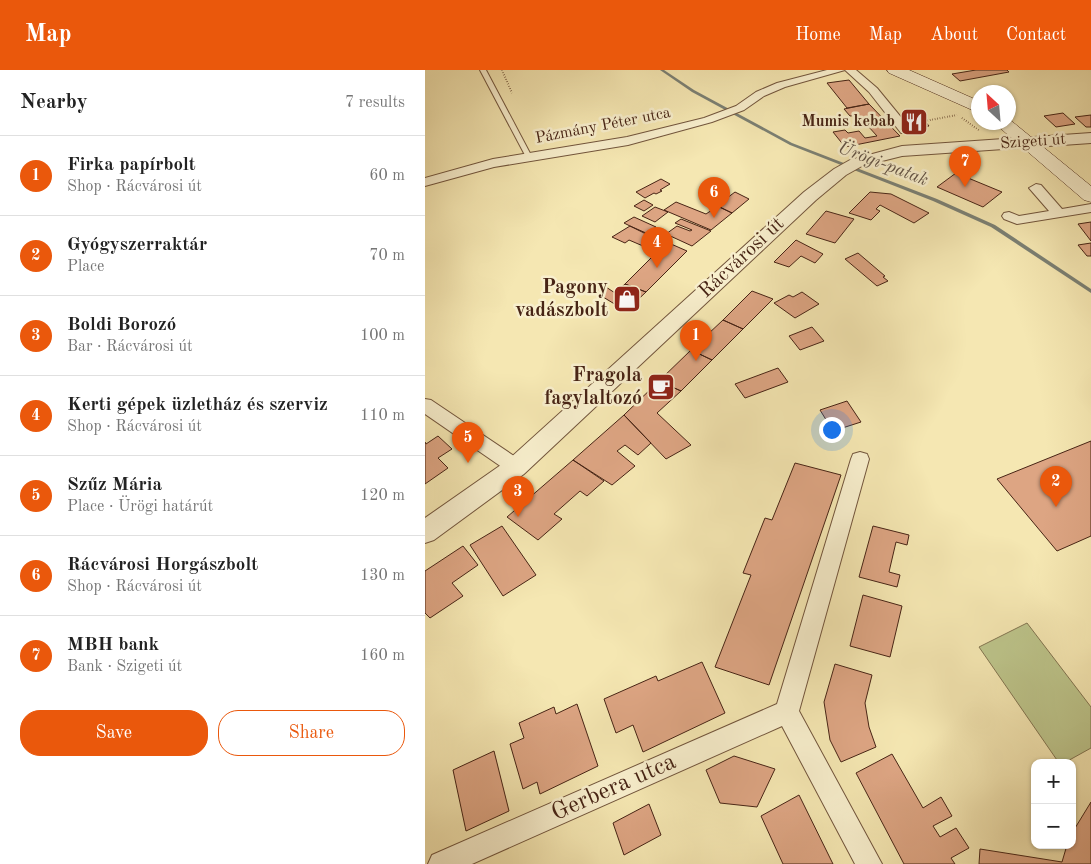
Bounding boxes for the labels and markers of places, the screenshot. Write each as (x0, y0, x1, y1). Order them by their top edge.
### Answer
restaurant icon: Mumis kebab (899, 107, 929, 137)
place label: Mumis kebab (802, 114, 895, 130)
pin: 7 (949, 146, 981, 187)
pin: 6 (698, 177, 730, 218)
pin: 4 (641, 227, 673, 268)
place label: Pagony vadászbolt (515, 278, 608, 321)
shop icon: Pagony vadászbolt (612, 284, 642, 314)
pin: 1 (680, 320, 712, 361)
place label: Fragola fagylaltozó (544, 366, 642, 409)
cafe icon: Fragola fagylaltozó (646, 372, 676, 402)
pin: 5 (452, 422, 484, 463)
pin: 2 (1040, 466, 1072, 507)
pin: 3 (502, 476, 534, 517)

